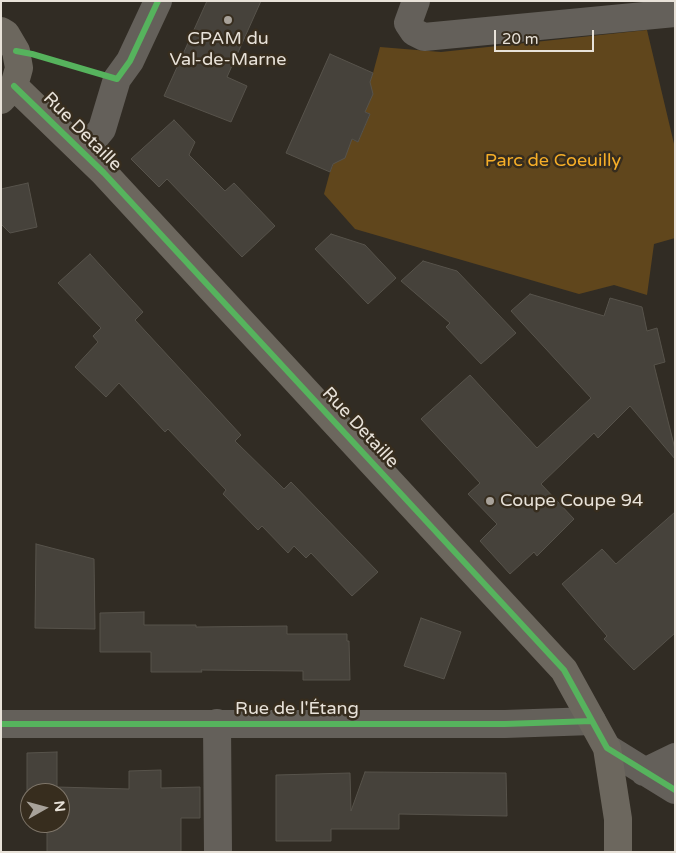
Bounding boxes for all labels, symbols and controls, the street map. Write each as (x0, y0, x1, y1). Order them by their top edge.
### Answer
marker: CPAM du Val-de-Marne (222, 14, 234, 26)
scale bar (496, 20, 596, 52)
place label: CPAM du Val-de-Marne (170, 28, 286, 70)
text: 20 m (502, 30, 539, 48)
street label: Rue Detaille (38, 88, 126, 176)
park label: Parc de Coeuilly (485, 150, 621, 172)
street label: Rue Detaille (317, 383, 403, 473)
place label: Coupe Coupe 94 (500, 490, 643, 512)
marker: Coupe Coupe 94 (484, 495, 496, 507)
street label: Rue de l'Étang (235, 698, 359, 720)
north arrow (20, 783, 70, 833)
text: N (50, 800, 69, 813)

